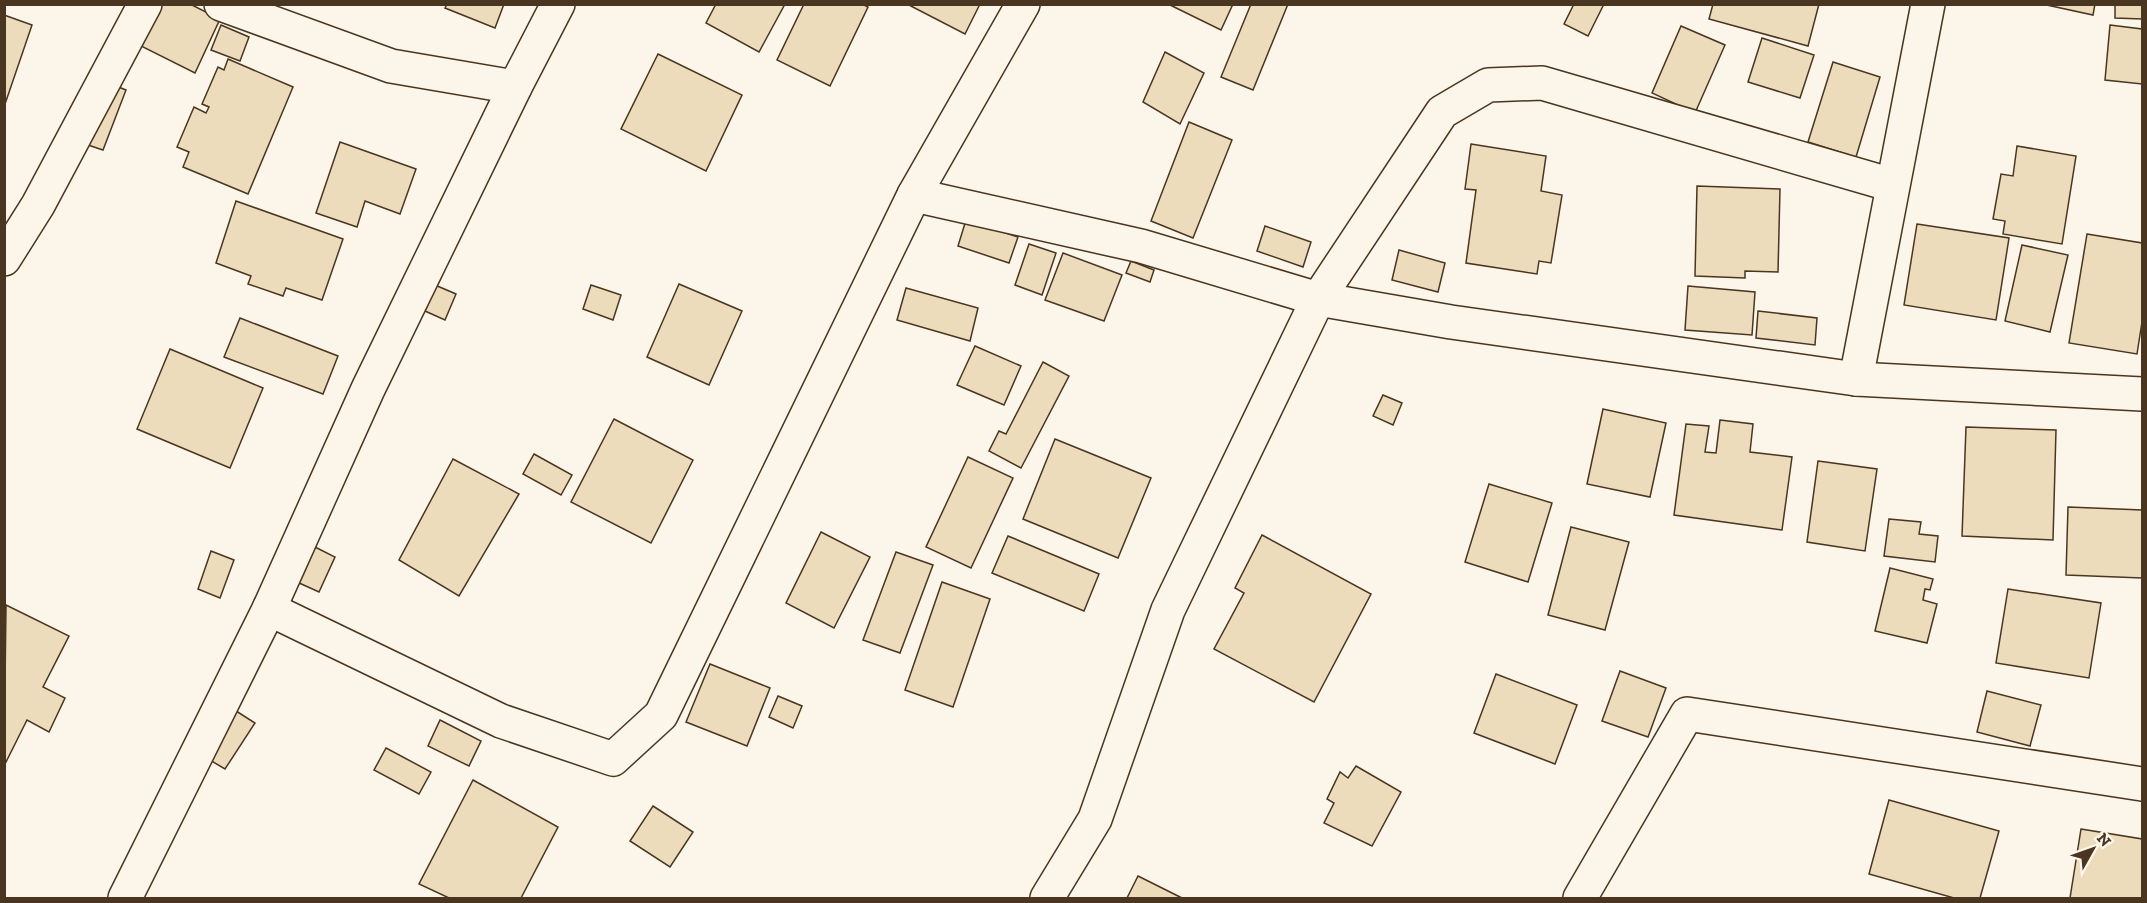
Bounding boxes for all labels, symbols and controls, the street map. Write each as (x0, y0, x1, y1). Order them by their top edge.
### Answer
north arrow (2063, 819, 2123, 879)
text: N (2093, 829, 2115, 850)

